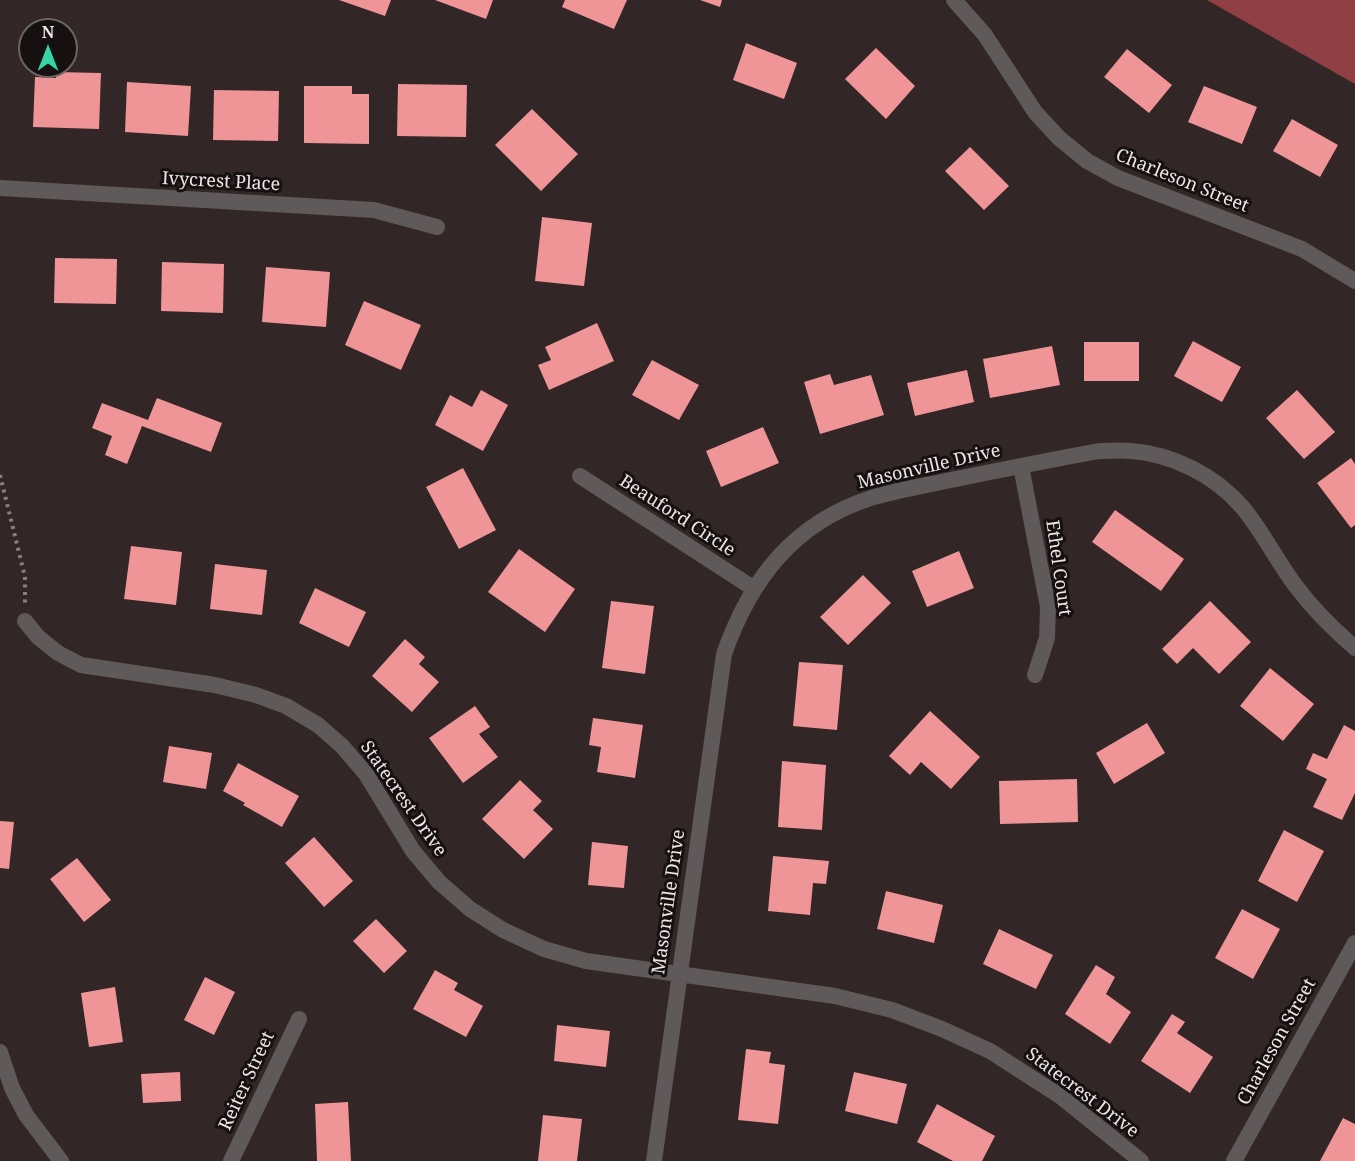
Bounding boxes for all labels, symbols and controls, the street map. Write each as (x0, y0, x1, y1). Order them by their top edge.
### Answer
north arrow (18, 18, 78, 78)
text: N (42, 21, 54, 43)
street label: Charleson Street (1112, 145, 1252, 217)
street label: Ivycrest Place (161, 168, 281, 196)
street label: Masonville Drive (855, 440, 1003, 494)
street label: Beauford Circle (615, 471, 739, 561)
street label: Ethel Court (1041, 519, 1075, 617)
street label: Statecrest Drive (355, 737, 451, 861)
street label: Masonville Drive (648, 828, 690, 976)
street label: Charleson Street (1233, 975, 1321, 1109)
street label: Reiter Street (215, 1028, 279, 1134)
street label: Statecrest Drive (1021, 1044, 1143, 1142)

